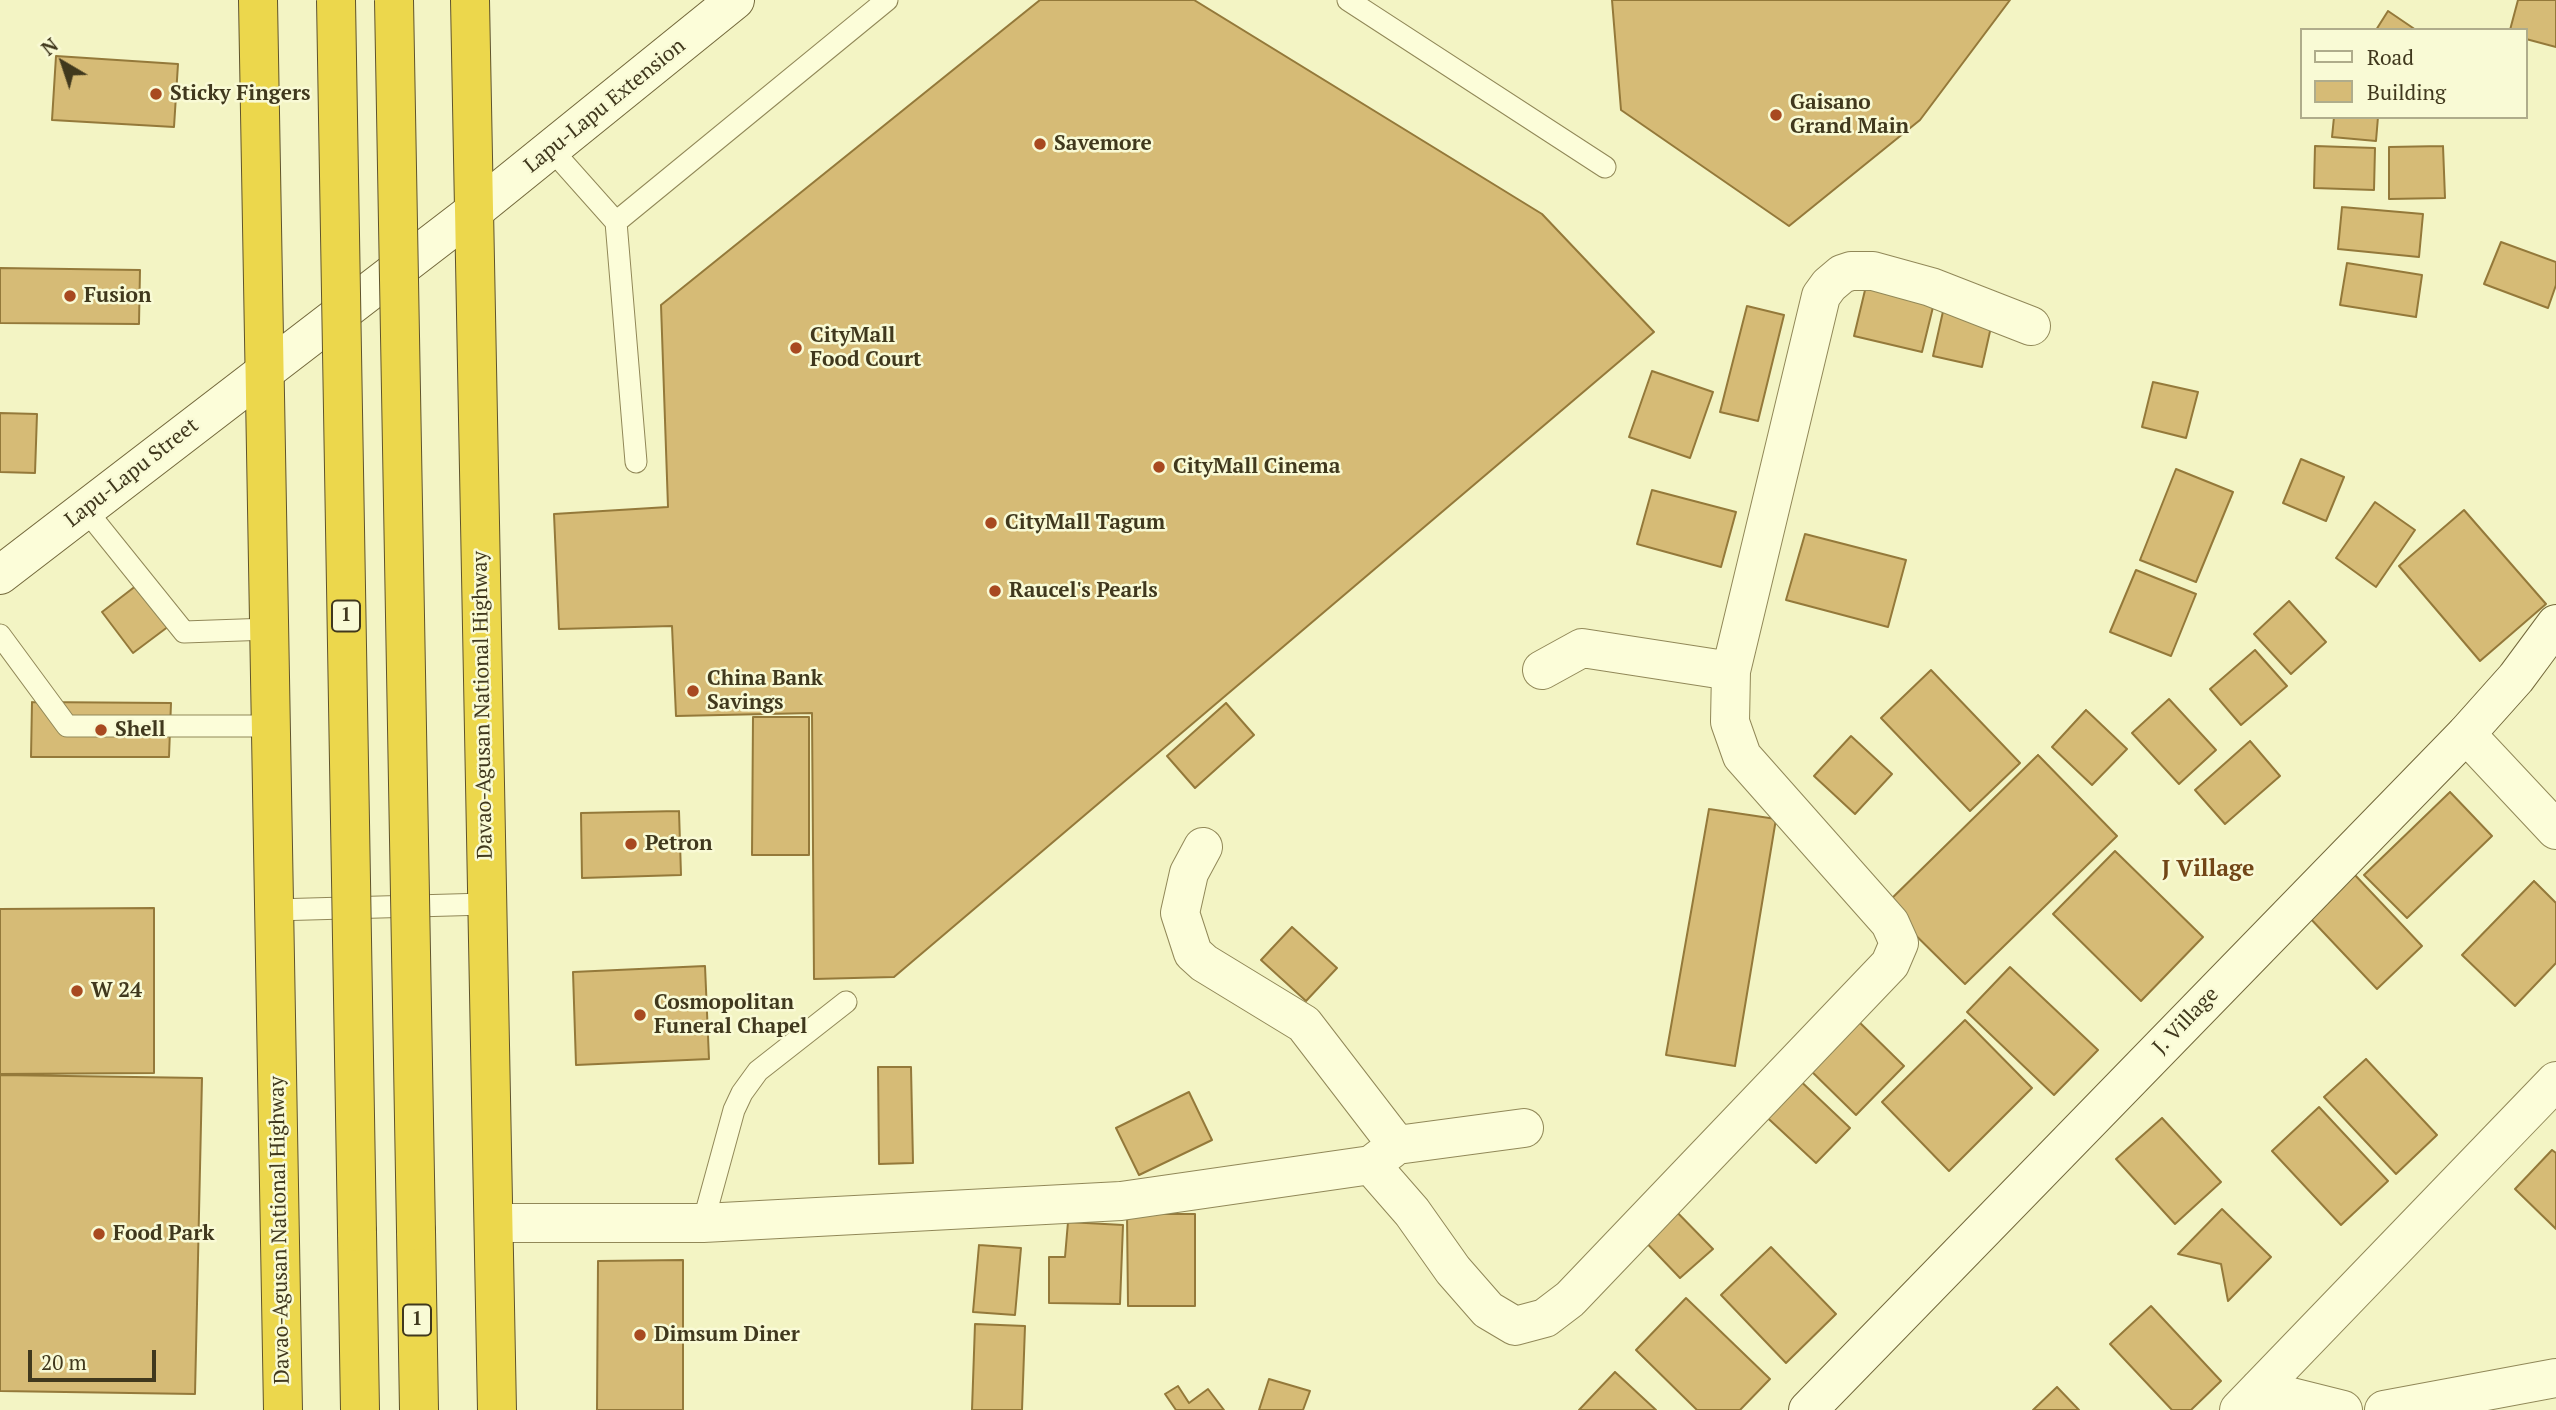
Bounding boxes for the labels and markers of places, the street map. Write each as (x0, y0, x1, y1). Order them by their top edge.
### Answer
place label: Sticky Fingers (170, 81, 310, 107)
marker: Sticky Fingers (148, 86, 164, 102)
place label: Gaisano Grand Main (1790, 90, 1909, 140)
marker: Gaisano Grand Main (1768, 107, 1784, 123)
place label: Savemore (1054, 131, 1152, 157)
marker: Savemore (1032, 136, 1048, 152)
place label: Fusion (84, 283, 152, 309)
marker: Fusion (62, 288, 78, 304)
place label: CityMall Food Court (810, 323, 921, 373)
marker: CityMall Food Court (788, 340, 804, 356)
place label: CityMall Cinema (1173, 454, 1340, 480)
marker: CityMall Cinema (1151, 459, 1167, 475)
place label: CityMall Tagum (1005, 510, 1165, 536)
marker: CityMall Tagum (983, 515, 999, 531)
place label: Raucel's Pearls (1009, 578, 1158, 604)
marker: Raucel's Pearls (987, 583, 1003, 599)
place label: China Bank Savings (707, 666, 823, 716)
marker: China Bank Savings (685, 683, 701, 699)
place label: Shell (115, 717, 165, 743)
marker: Shell (93, 722, 109, 738)
place label: Petron (645, 831, 713, 857)
marker: Petron (623, 836, 639, 852)
place label: W 24 (91, 978, 142, 1004)
marker: W 24 (69, 983, 85, 999)
place label: Cosmopolitan Funeral Chapel (654, 990, 807, 1040)
marker: Cosmopolitan Funeral Chapel (632, 1007, 648, 1023)
place label: Food Park (113, 1221, 215, 1247)
marker: Food Park (91, 1226, 107, 1242)
place label: Dimsum Diner (654, 1322, 800, 1348)
marker: Dimsum Diner (632, 1327, 648, 1343)

